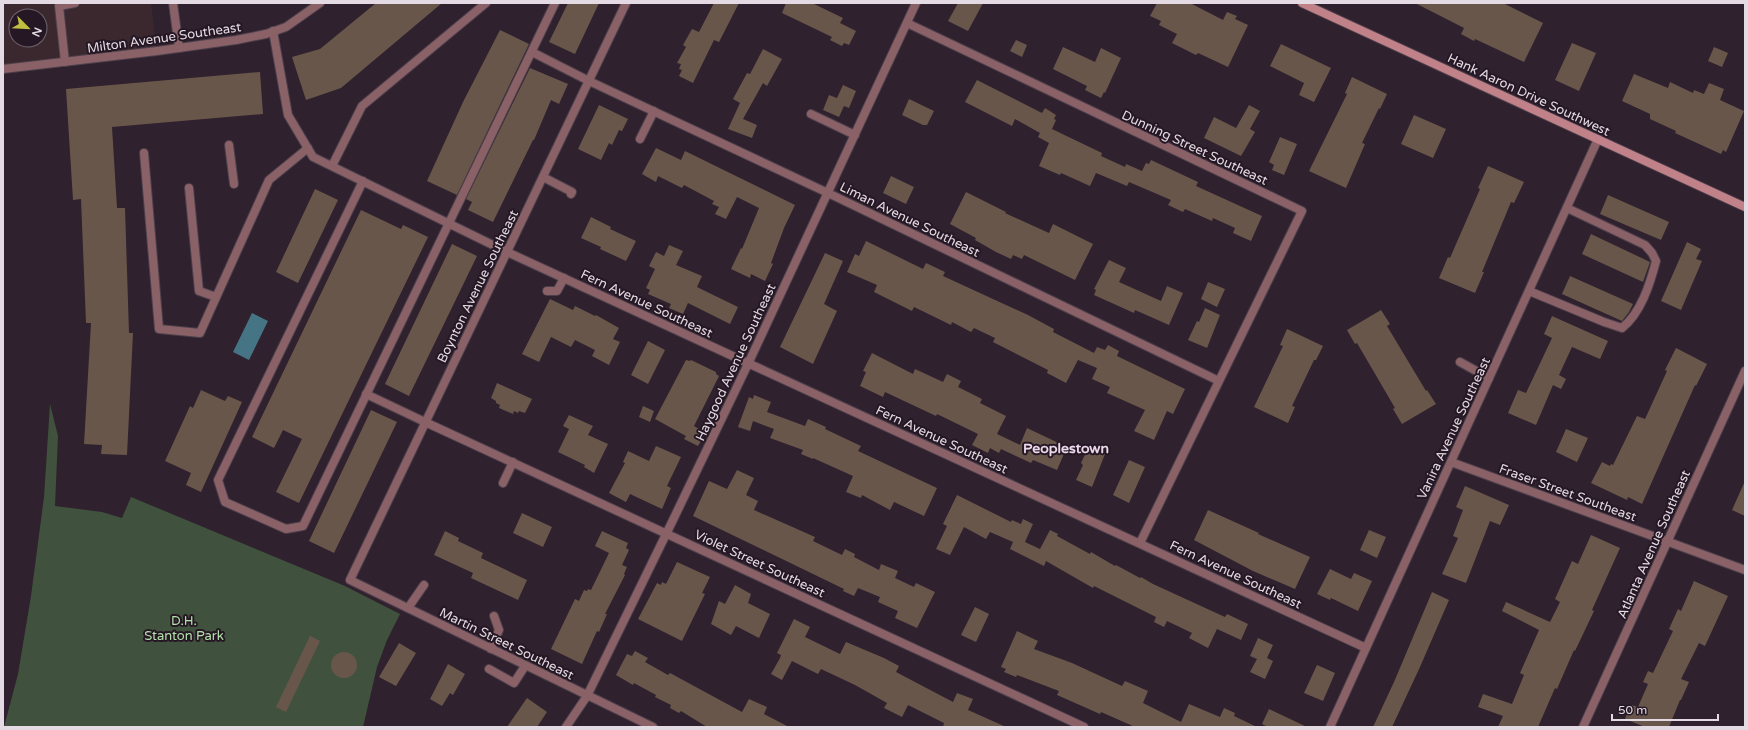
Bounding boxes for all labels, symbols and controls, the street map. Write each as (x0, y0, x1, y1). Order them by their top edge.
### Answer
north arrow (8, 8, 48, 48)
street label: Milton Avenue Southeast (86, 19, 242, 57)
text: N (29, 25, 44, 39)
street label: Hank Aaron Drive Southwest (1445, 50, 1612, 140)
street label: Dunning Street Southeast (1119, 107, 1270, 189)
street label: Liman Avenue Southeast (837, 179, 982, 261)
street label: Boynton Avenue Southeast (434, 207, 522, 365)
street label: Fern Avenue Southeast (578, 266, 715, 341)
street label: Haygood Avenue Southeast (692, 281, 779, 444)
street label: Vanira Avenue Southeast (1414, 355, 1494, 502)
street label: Fern Avenue Southeast (873, 402, 1010, 477)
district label: Peoplestown (1023, 440, 1109, 457)
street label: Fraser Street Southeast (1497, 461, 1638, 525)
street label: Atlanta Avenue Southeast (1614, 468, 1694, 621)
street label: Violet Street Southeast (692, 527, 827, 601)
street label: Fern Avenue Southeast (1167, 537, 1304, 612)
street label: Martin Street Southeast (437, 604, 576, 683)
park label: D.H. Stanton Park (144, 613, 224, 644)
scale bar (1612, 696, 1718, 722)
text: 50 m (1618, 703, 1647, 717)

